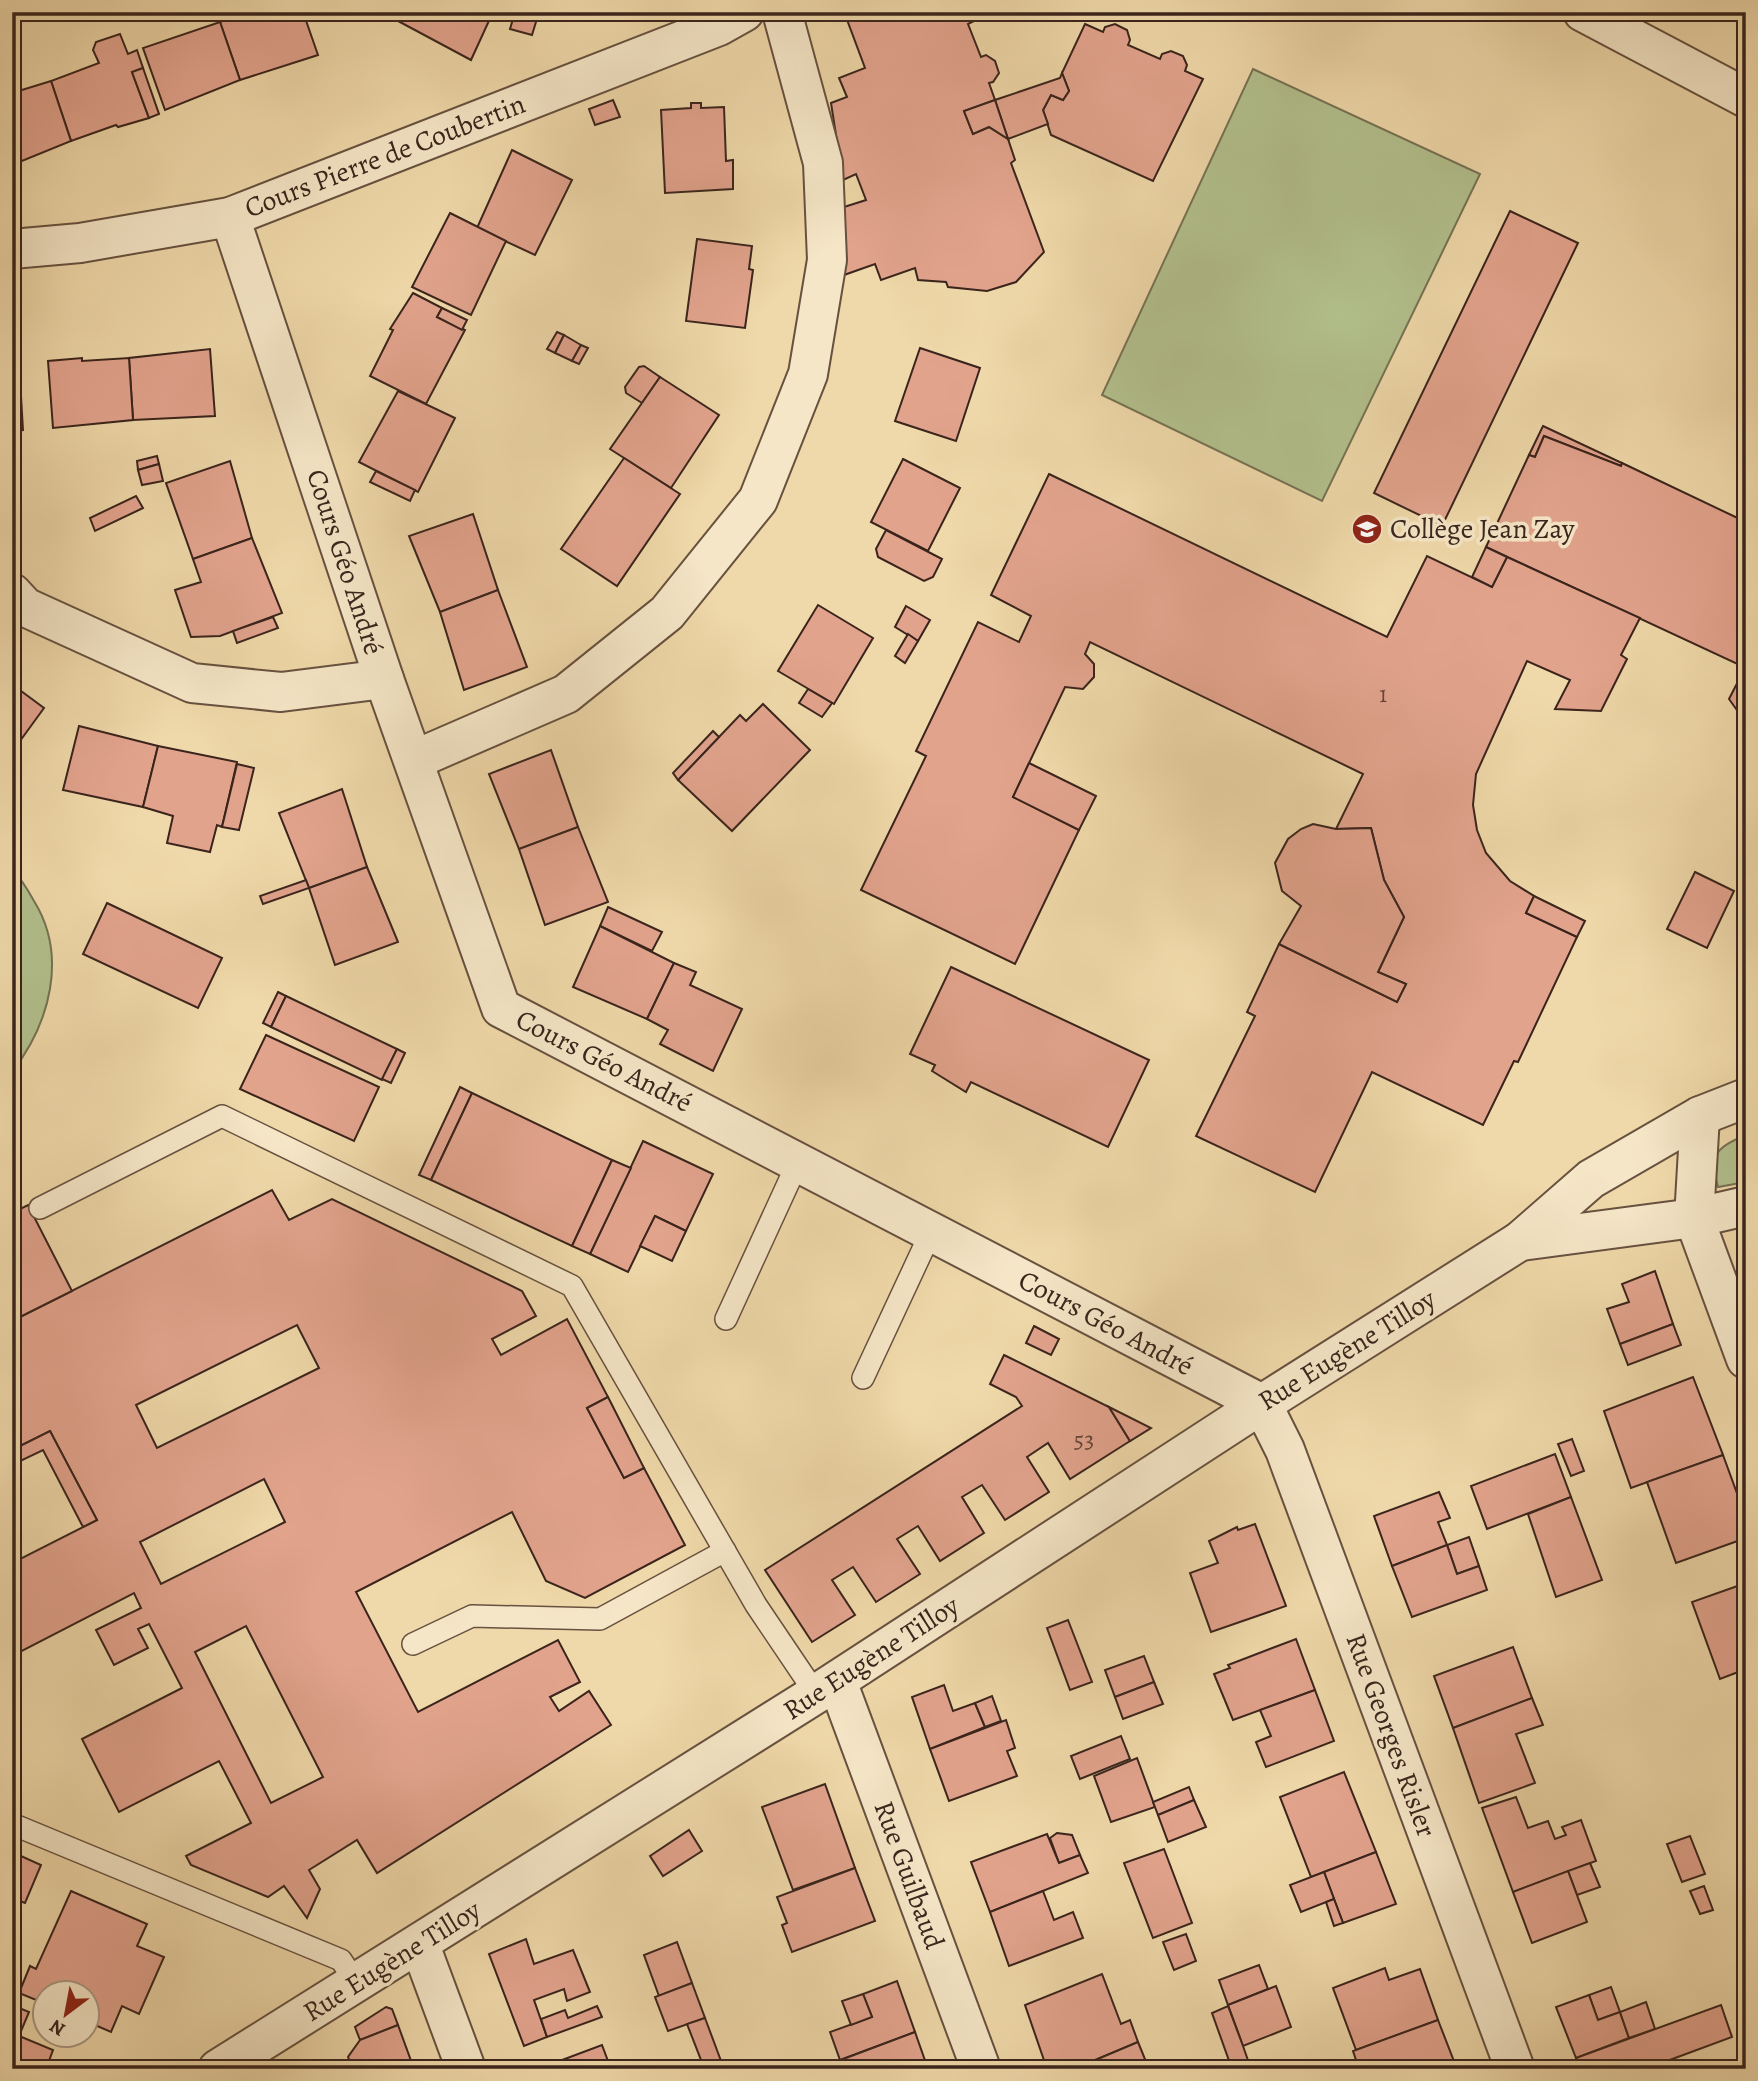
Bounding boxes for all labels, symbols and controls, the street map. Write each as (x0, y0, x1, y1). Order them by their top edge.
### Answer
street label: Cours Pierre de Coubertin (239, 85, 531, 227)
street label: Cours Géo André (297, 464, 393, 660)
place label: Collège Jean Zay (1390, 510, 1575, 548)
school or university icon: Collège Jean Zay (1350, 512, 1384, 546)
house number: 1 (1379, 678, 1387, 710)
street label: Cours Géo André (509, 1000, 699, 1122)
street label: Cours Géo André (1012, 1261, 1200, 1385)
street label: Rue Eugène Tilloy (1251, 1280, 1443, 1420)
house number: 53 (1074, 1424, 1094, 1456)
street label: Rue Eugène Tilloy (776, 1587, 967, 1729)
street label: Rue Georges Risler (1336, 1628, 1446, 1842)
street label: Rue Guilbaud (865, 1796, 954, 1955)
street label: Rue Eugène Tilloy (296, 1891, 488, 2031)
north arrow (32, 1980, 102, 2050)
text: N (45, 2013, 70, 2042)

